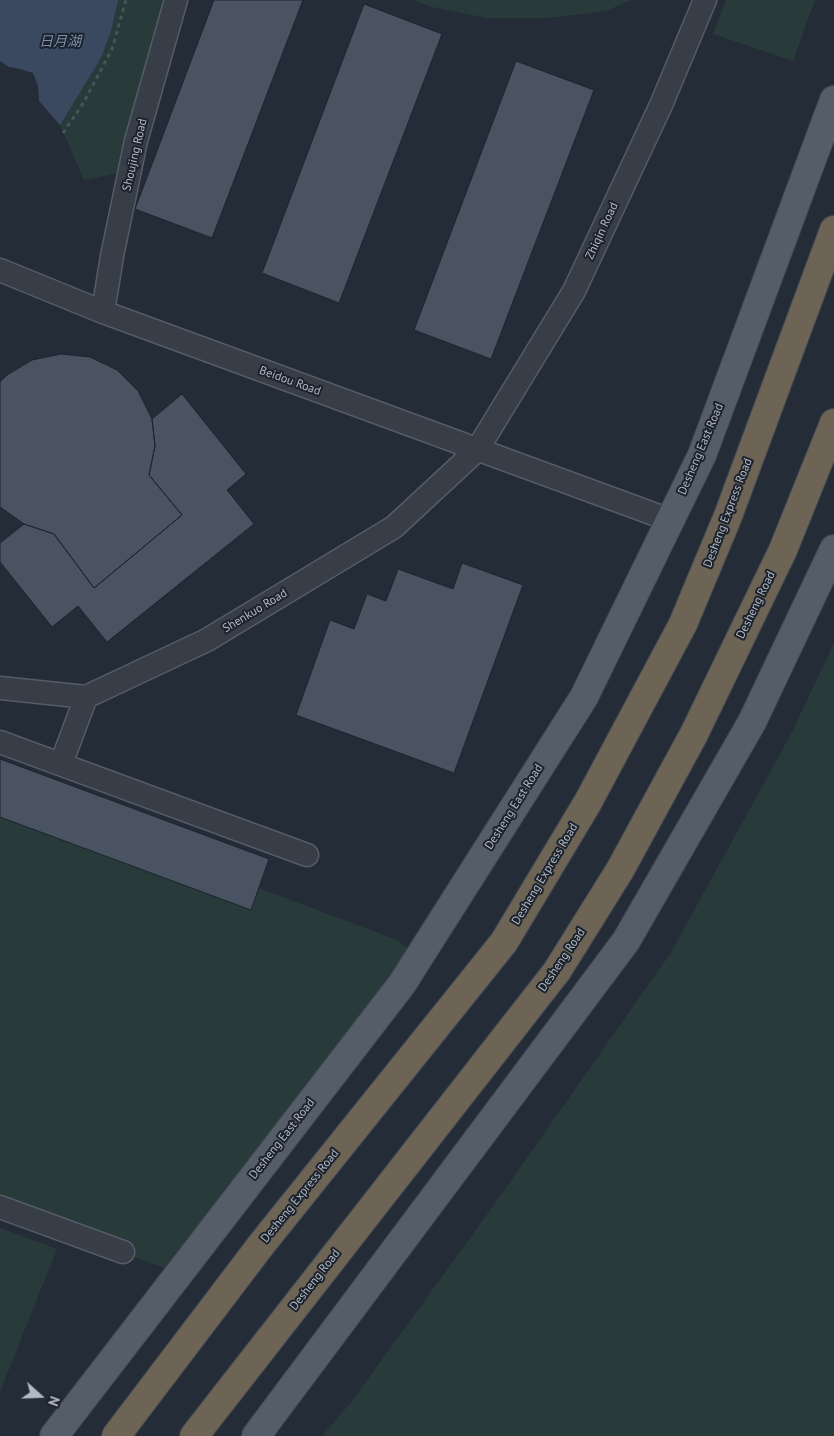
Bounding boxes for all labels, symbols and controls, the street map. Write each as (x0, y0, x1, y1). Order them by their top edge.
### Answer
water label: 日月湖 (39, 34, 81, 50)
street label: Shoujing Road (120, 117, 150, 193)
street label: Zhiqin Road (583, 200, 621, 262)
street label: Beidou Road (257, 363, 323, 399)
street label: Desheng East Road (675, 401, 727, 497)
street label: Desheng Express Road (701, 456, 755, 570)
street label: Desheng Road (733, 569, 779, 641)
street label: Shenkuo Road (220, 586, 290, 636)
street label: Desheng East Road (482, 762, 546, 852)
street label: Desheng Express Road (509, 821, 581, 927)
street label: Desheng Road (536, 926, 588, 994)
street label: Desheng East Road (246, 1096, 318, 1182)
street label: Desheng Express Road (258, 1146, 342, 1246)
street label: Desheng Road (287, 1247, 343, 1313)
north arrow (15, 1371, 65, 1421)
text: N (44, 1394, 64, 1409)

